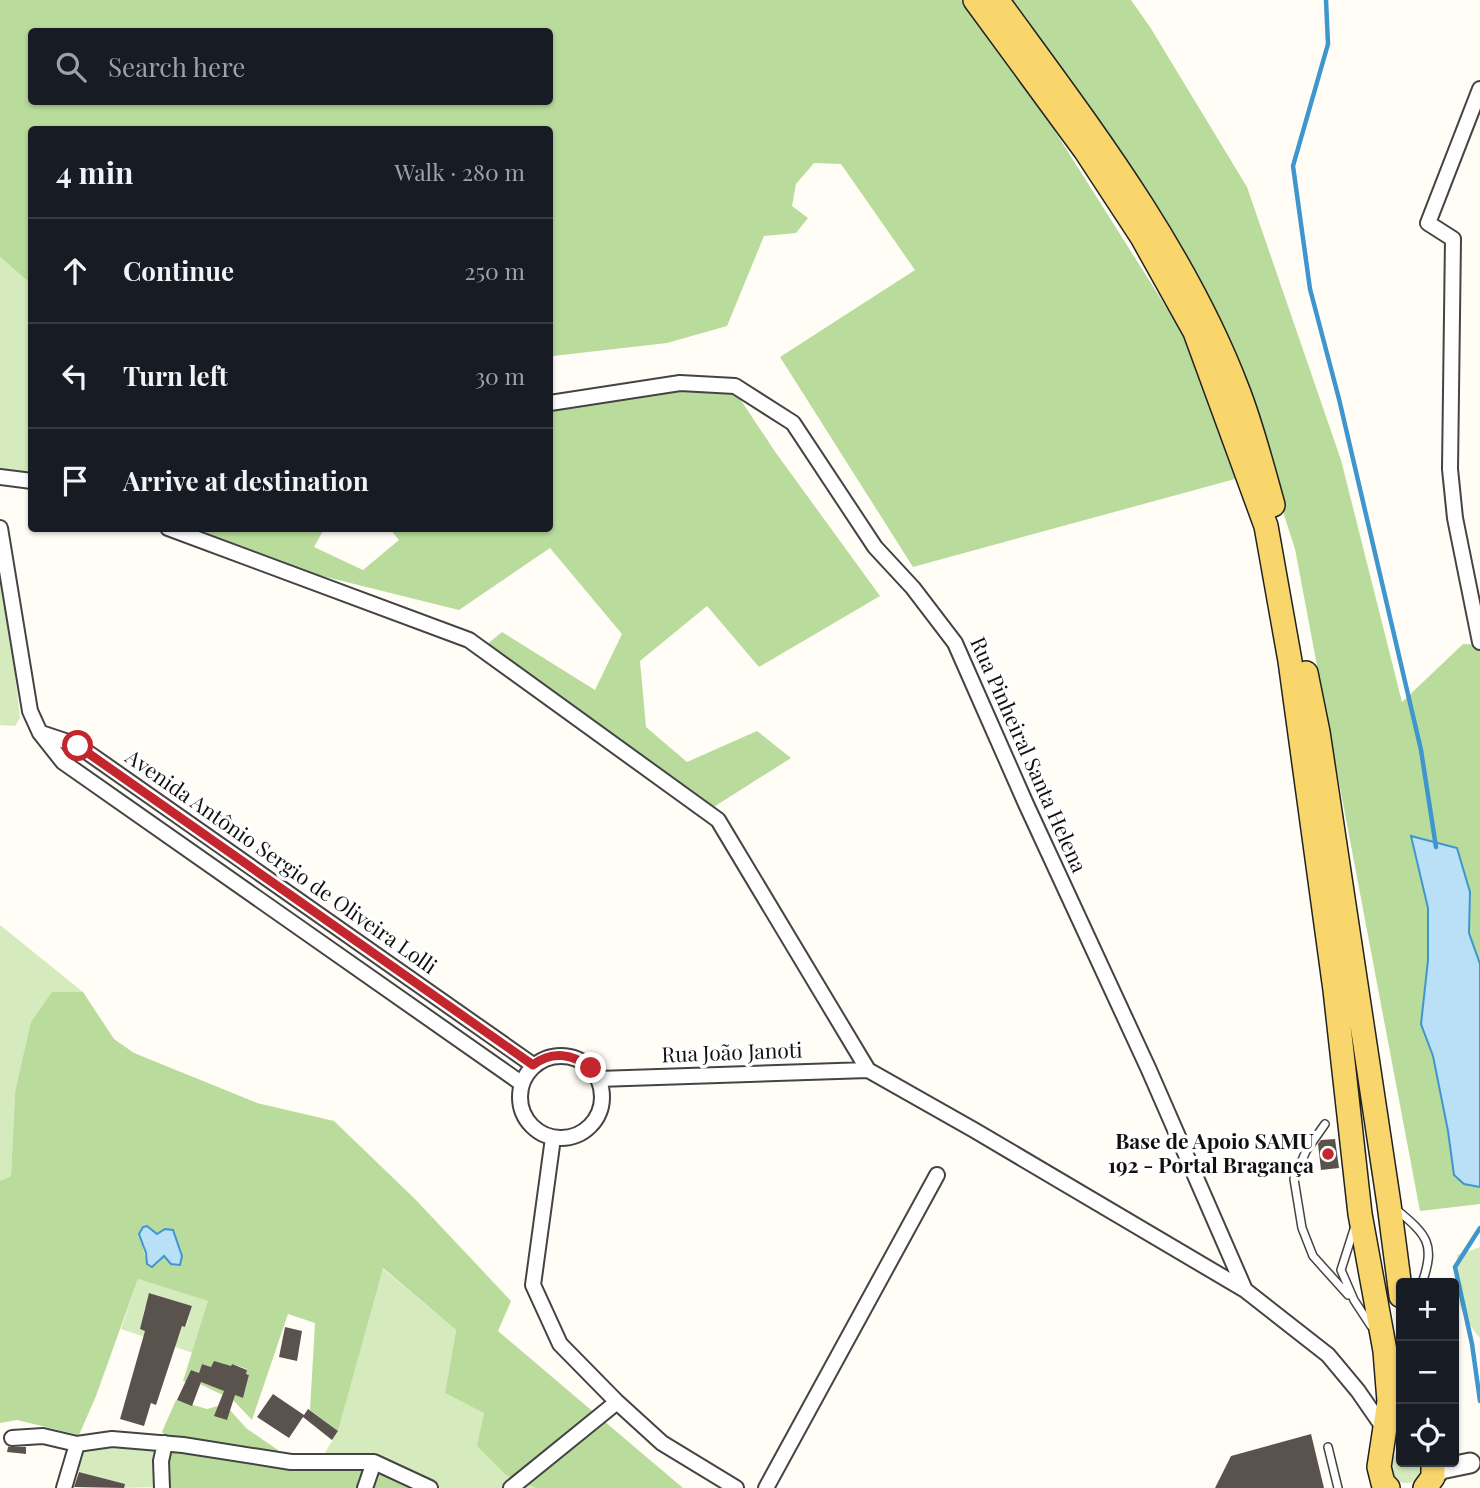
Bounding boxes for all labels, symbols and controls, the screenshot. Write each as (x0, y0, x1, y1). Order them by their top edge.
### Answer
search box (28, 28, 553, 105)
icon: search (52, 48, 90, 86)
text: Search here (108, 49, 245, 84)
text: 4 min (56, 152, 134, 192)
text: Walk · 280 m (394, 156, 525, 187)
icon: ahead (56, 252, 94, 290)
text: Continue (123, 253, 234, 288)
text: 250 m (464, 255, 525, 286)
icon: left (56, 357, 94, 395)
text: Turn left (123, 358, 228, 393)
text: 30 m (475, 360, 525, 391)
icon: arrive (56, 462, 94, 500)
text: Arrive at destination (123, 463, 369, 498)
street label: Rua Pinheiral Santa Helena (965, 632, 1095, 877)
route start (62, 730, 93, 761)
street label: Avenida Antônio Sergio de Oliveira Lolli (120, 741, 443, 979)
street label: Rua João Janoti (661, 1035, 803, 1067)
route end (575, 1052, 606, 1083)
place label: Base de Apoio SAMU 192 - Portal Bragança (1108, 1126, 1315, 1178)
marker: Base de Apoio SAMU 192 - Portal Bragança (1320, 1146, 1336, 1162)
map controls (1396, 1278, 1459, 1467)
button: + (1396, 1278, 1459, 1341)
button: − (1396, 1341, 1459, 1404)
button: locate (1396, 1404, 1459, 1467)

